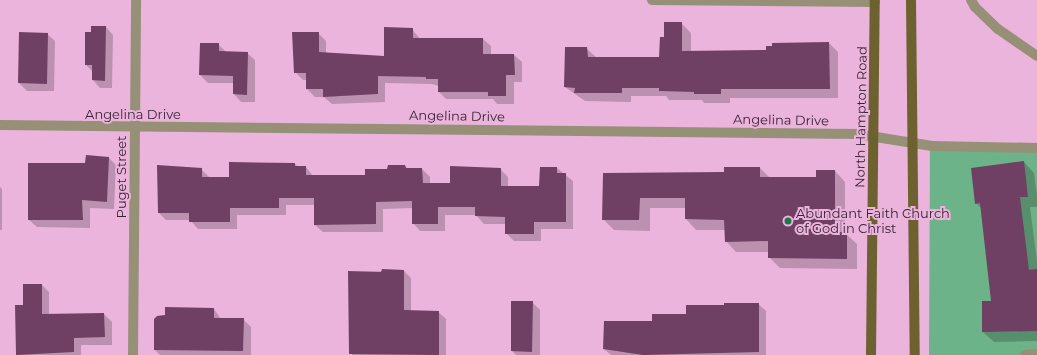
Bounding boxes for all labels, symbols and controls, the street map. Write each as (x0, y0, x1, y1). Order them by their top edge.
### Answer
street label: North Hampton Road (852, 46, 870, 188)
street label: Angelina Drive (85, 106, 181, 122)
street label: Angelina Drive (409, 107, 505, 125)
street label: Angelina Drive (733, 111, 829, 129)
street label: Puget Street (113, 136, 129, 218)
place label: Abundant Faith Church of God in Christ (796, 206, 950, 237)
marker: Abundant Faith Church of God in Christ (783, 216, 793, 226)

